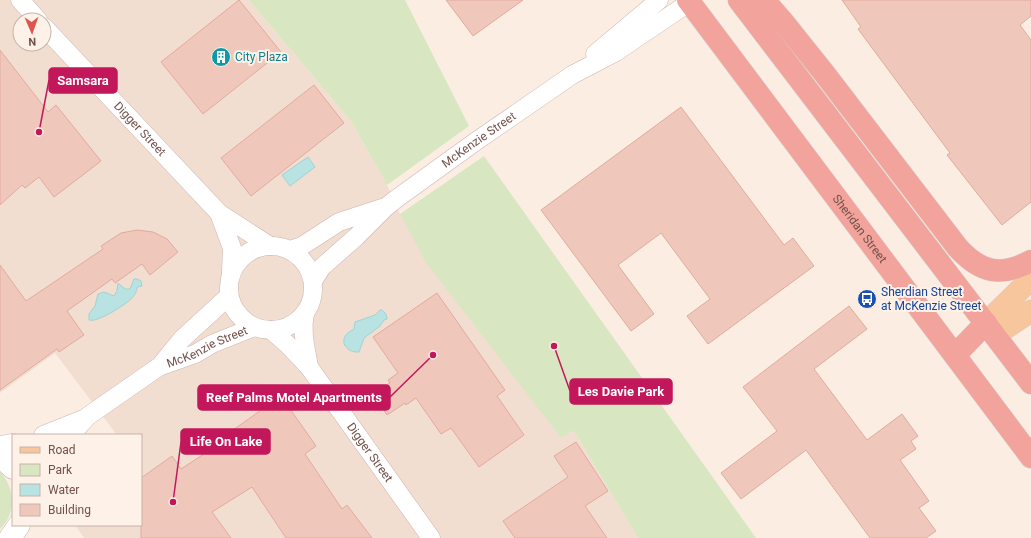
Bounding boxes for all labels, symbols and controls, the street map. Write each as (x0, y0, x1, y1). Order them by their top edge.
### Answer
north arrow (12, 12, 52, 52)
text: N (28, 35, 36, 48)
building icon: City Plaza (210, 46, 232, 68)
place label: City Plaza (235, 50, 288, 64)
callout: Samsara (49, 68, 117, 93)
text: Samsara (57, 73, 109, 88)
street label: Digger Street (111, 99, 169, 159)
street label: McKenzie Street (439, 109, 518, 171)
street label: Sheridan Street (830, 192, 890, 266)
place label: Sherdian Street at McKenzie Street (881, 285, 981, 313)
bus stop icon: Sherdian Street at McKenzie Street (856, 288, 878, 310)
street label: McKenzie Street (165, 323, 250, 370)
callout: Les Davie Park (570, 379, 672, 404)
text: Les Davie Park (578, 384, 665, 399)
callout: Reef Palms Motel Apartments (198, 385, 390, 410)
text: Reef Palms Motel Apartments (206, 390, 382, 405)
street label: Digger Street (344, 420, 396, 485)
callout: Life On Lake (181, 429, 270, 454)
legend (12, 434, 142, 526)
text: Life On Lake (190, 434, 262, 449)
text: Road (48, 443, 76, 457)
text: Park (48, 463, 73, 477)
text: Water (48, 483, 79, 497)
text: Building (48, 503, 91, 517)

